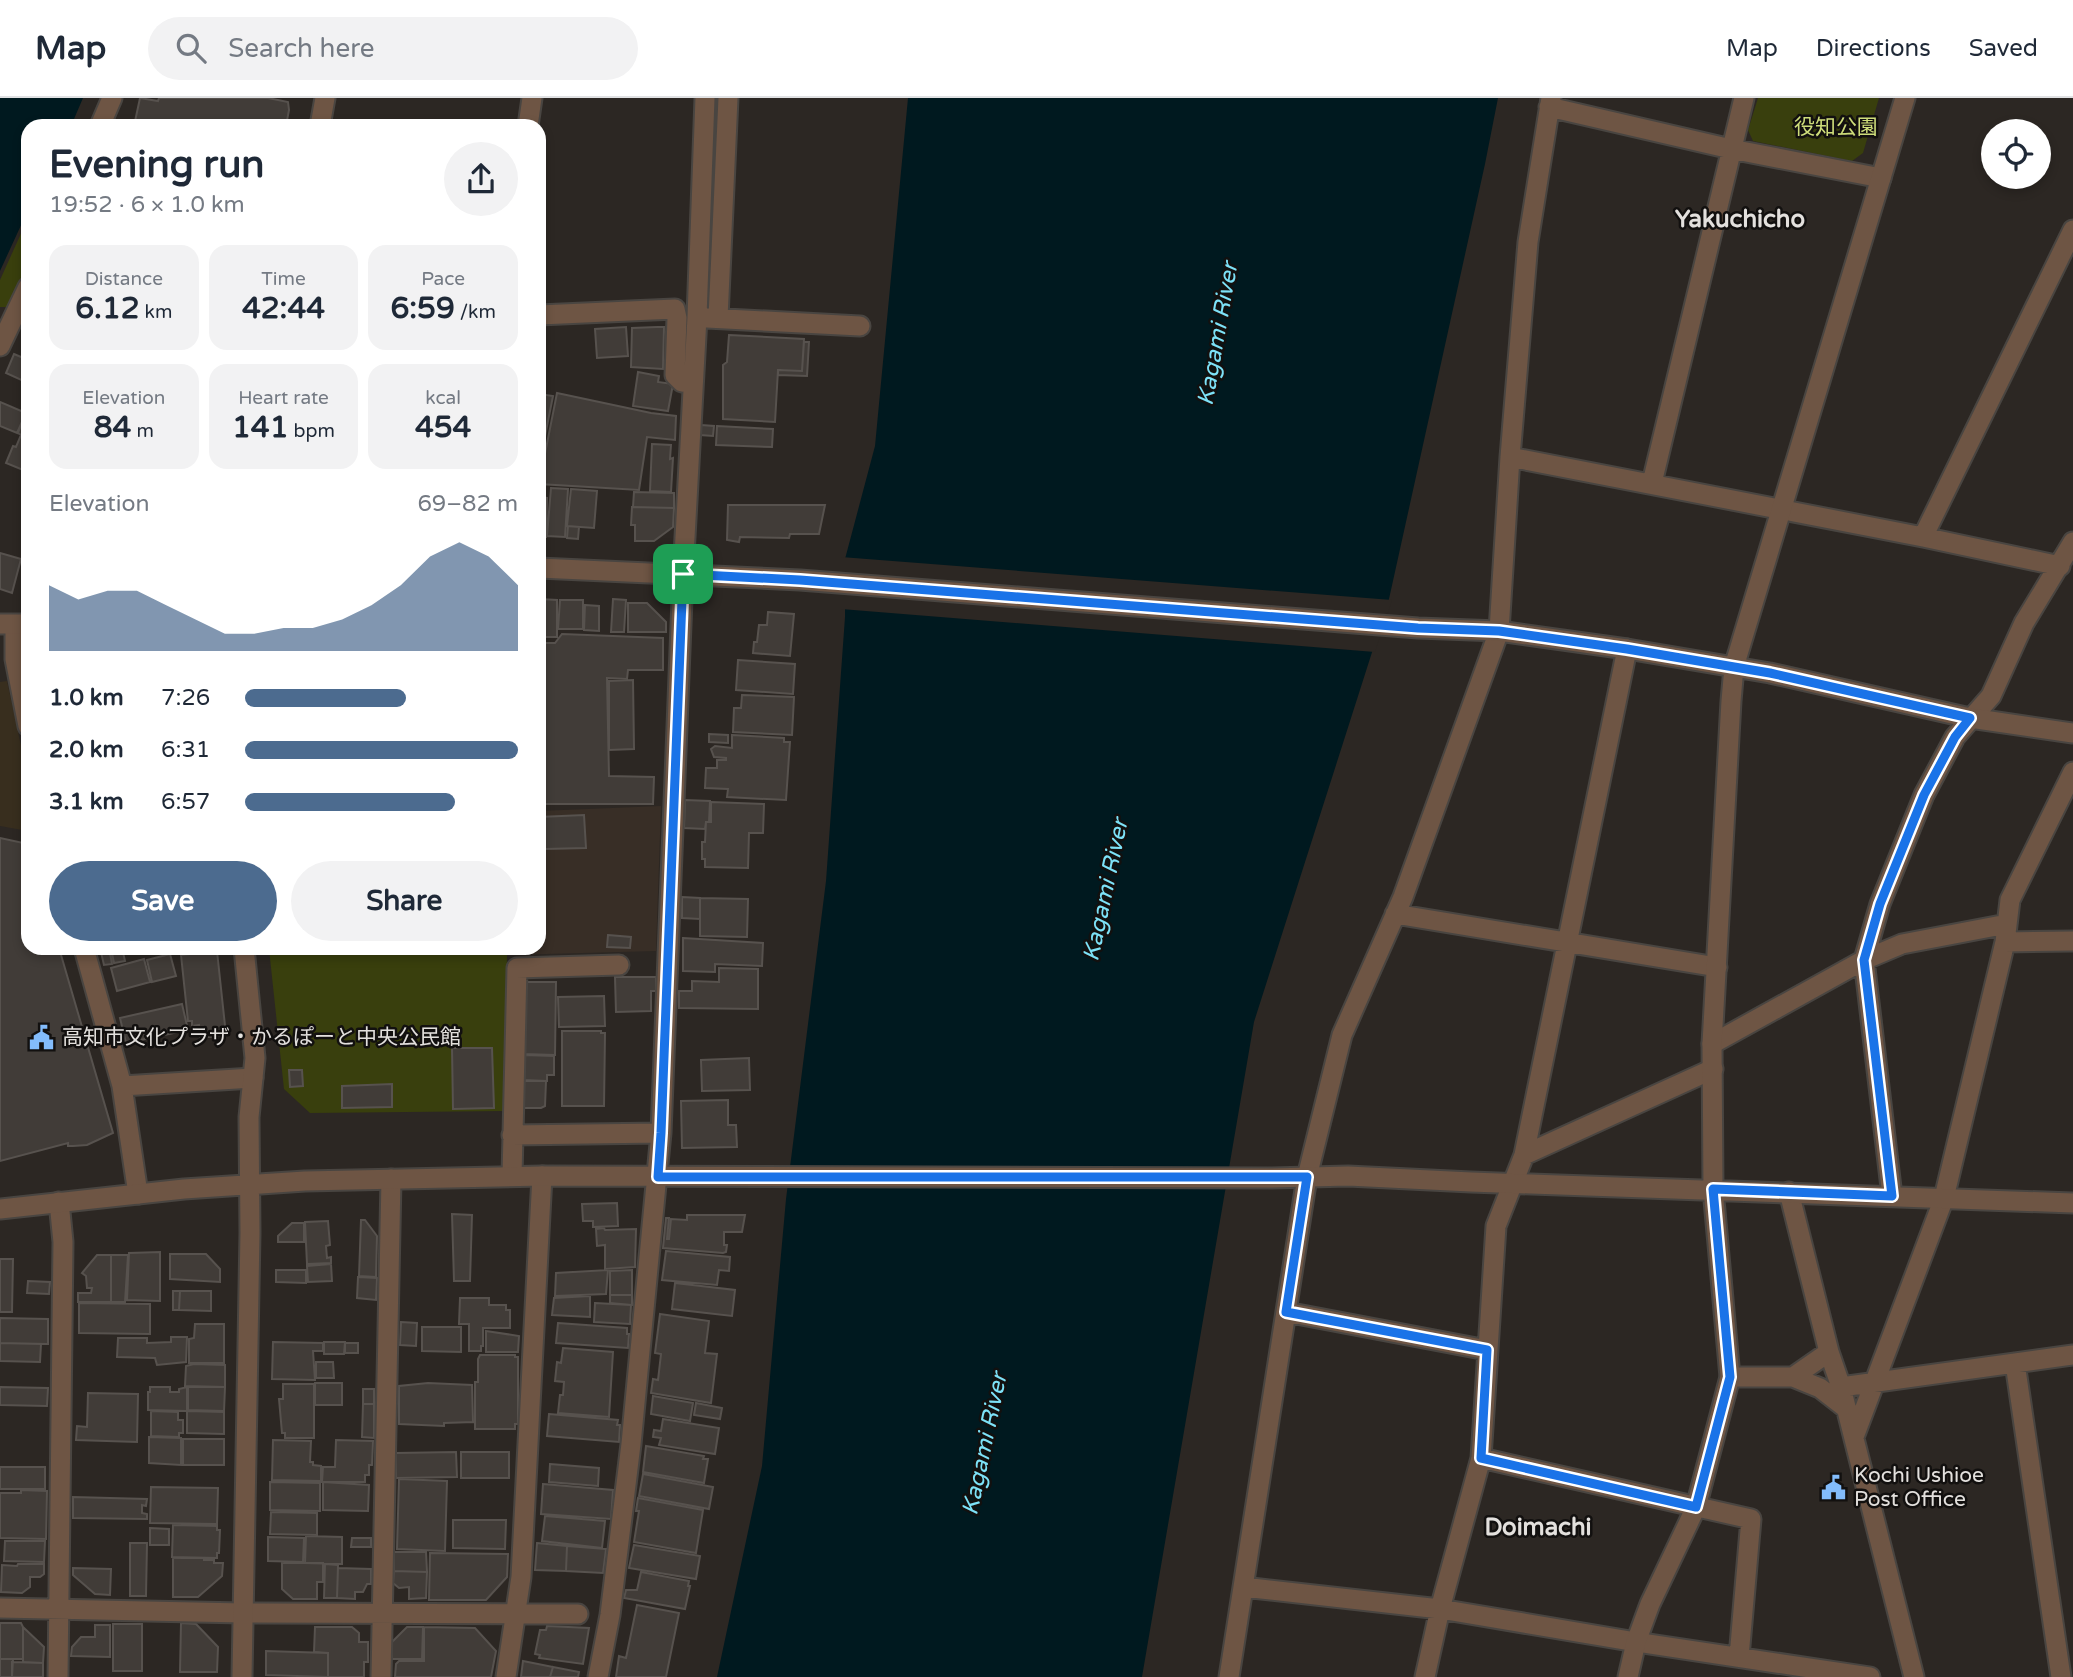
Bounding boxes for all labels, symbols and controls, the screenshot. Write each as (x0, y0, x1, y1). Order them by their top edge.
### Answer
search box (148, 17, 638, 80)
text: Map (35, 29, 106, 68)
icon: search (172, 29, 210, 67)
text: Search here (228, 33, 374, 64)
text: Map (1726, 34, 1778, 63)
text: Directions (1816, 34, 1931, 63)
text: Saved (1969, 34, 2038, 63)
park label: 役知公園 (1794, 115, 1878, 140)
map controls (1981, 119, 2051, 189)
button: locate (1981, 119, 2051, 189)
text: Evening run (49, 142, 264, 188)
button: share (444, 142, 518, 216)
text: 19:52 · 6 × 1.0 km (49, 191, 245, 219)
district label: Yakuchicho (1675, 205, 1805, 234)
water label: Kagami River (1192, 257, 1245, 408)
text: Distance (85, 268, 163, 290)
text: Time (261, 268, 306, 290)
text: Pace (421, 268, 465, 290)
text: 6.12 (75, 290, 140, 327)
text: 42:44 (242, 290, 325, 327)
text: 6:59 (390, 290, 455, 327)
text: km (140, 301, 172, 323)
text: /km (455, 301, 496, 323)
text: Elevation (82, 387, 165, 409)
text: Heart rate (238, 387, 329, 409)
text: kcal (425, 387, 461, 409)
text: 84 (94, 409, 131, 446)
text: 141 (232, 409, 289, 446)
text: 454 (415, 409, 471, 446)
text: m (131, 420, 154, 442)
text: bpm (289, 420, 335, 442)
text: Elevation (49, 490, 150, 518)
text: 69–82 m (417, 490, 518, 518)
pin (653, 544, 713, 604)
icon: arrive (664, 555, 702, 593)
text: 1.0 km (49, 684, 124, 712)
text: 7:26 (161, 684, 210, 712)
text: 2.0 km (49, 736, 124, 764)
text: 6:31 (161, 736, 210, 764)
text: 3.1 km (49, 788, 124, 816)
text: 6:57 (161, 788, 210, 816)
water label: Kagami River (1077, 813, 1135, 964)
button: Save (49, 861, 277, 941)
button: Share (291, 861, 518, 941)
public building icon: 高知市文化プラザ・かるぽーと中央公民館 (28, 1023, 56, 1051)
place label: 高知市文化プラザ・かるぽーと中央公民館 (62, 1025, 461, 1050)
water label: Kagami River (956, 1367, 1014, 1518)
place label: Kochi Ushioe Post Office (1854, 1463, 1984, 1512)
public building icon: Kochi Ushioe Post Office (1820, 1473, 1848, 1501)
district label: Doimachi (1484, 1513, 1592, 1542)

